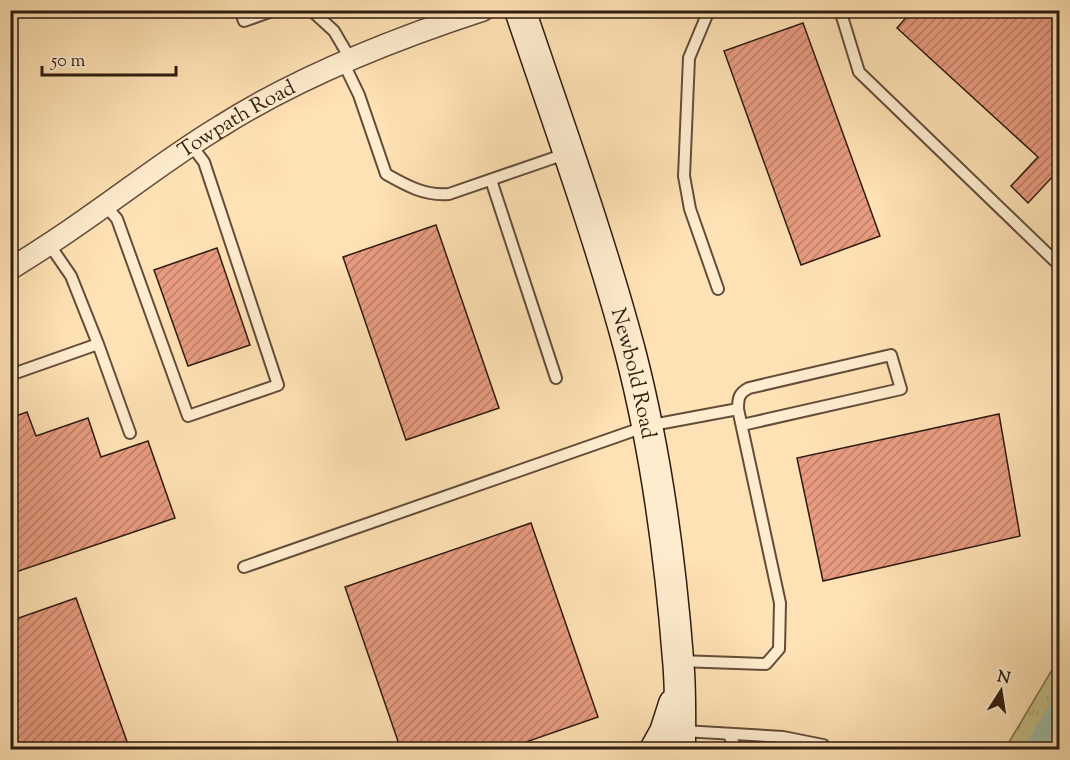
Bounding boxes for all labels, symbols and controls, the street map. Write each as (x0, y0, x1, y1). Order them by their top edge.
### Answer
scale bar (42, 39, 176, 77)
text: 50 m (50, 49, 86, 75)
street label: Towpath Road (173, 74, 301, 167)
street label: Newbold Road (602, 305, 662, 442)
north arrow (971, 661, 1031, 721)
text: N (995, 666, 1012, 691)

